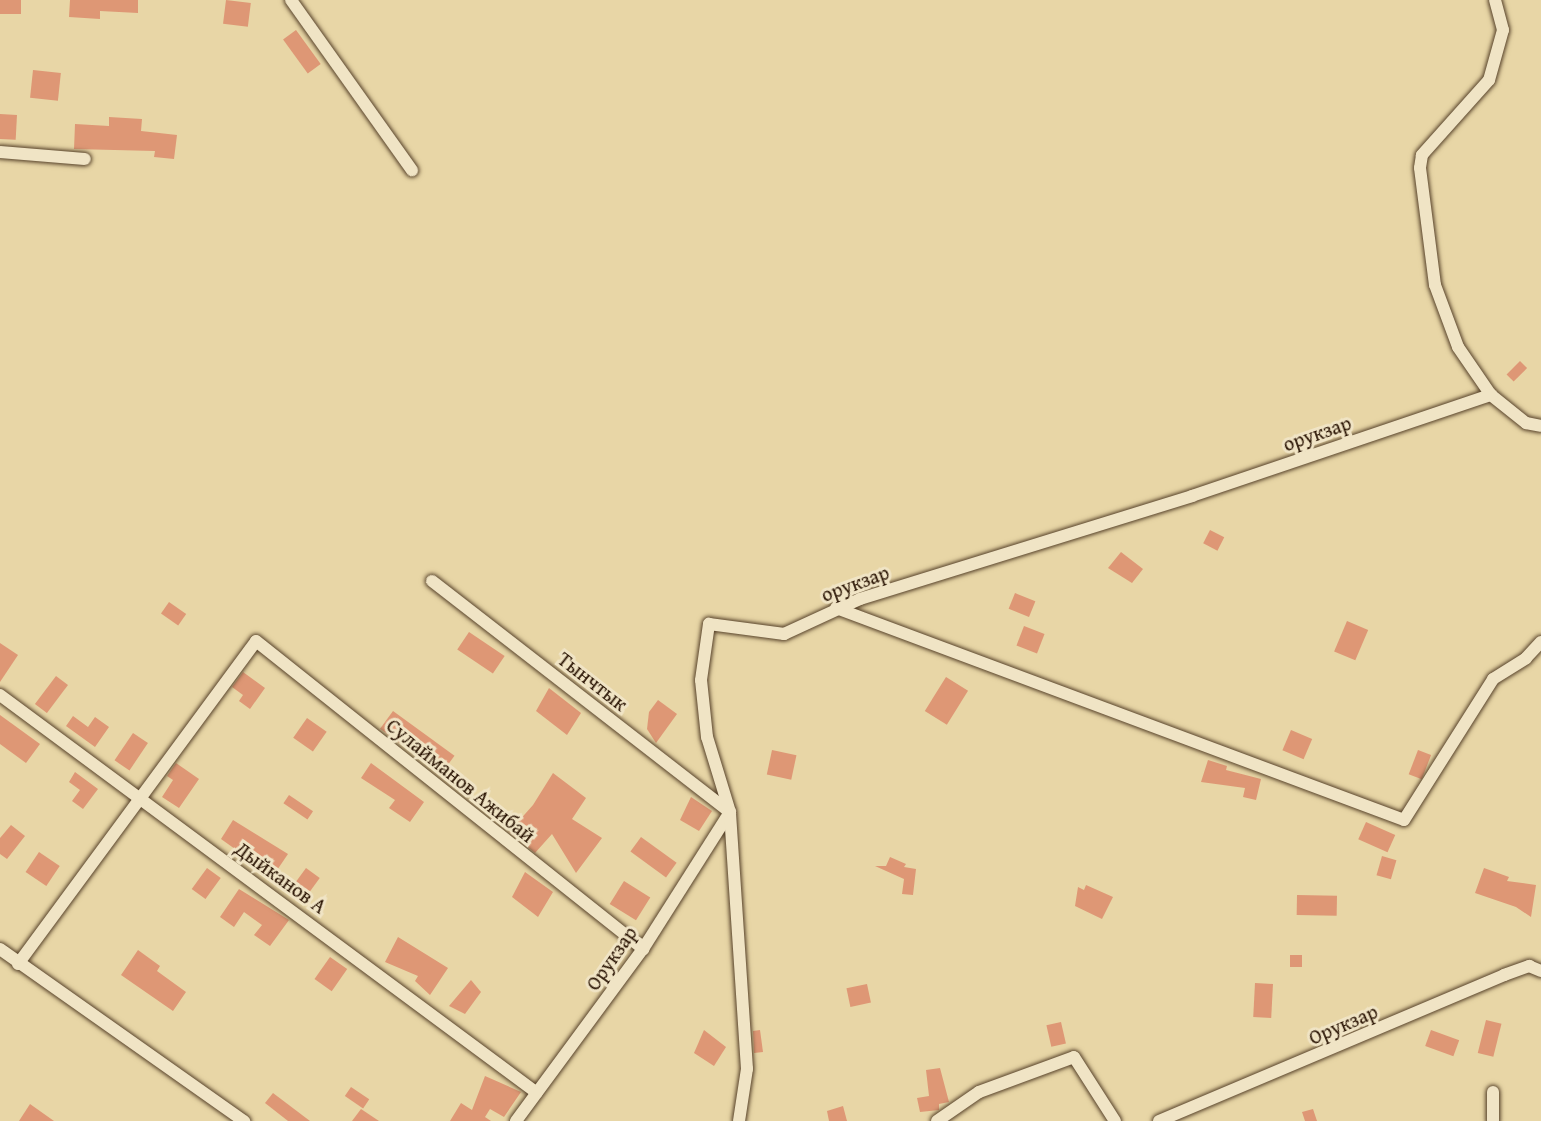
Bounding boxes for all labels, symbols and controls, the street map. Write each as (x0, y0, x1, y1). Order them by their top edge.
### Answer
street label: орукзар (1280, 410, 1354, 456)
street label: орукзар (818, 560, 892, 606)
street label: Тынчтык (553, 646, 633, 716)
street label: Сулайманов Ажибай (382, 713, 540, 847)
street label: Дыйканов А (231, 836, 331, 918)
street label: Орукзар (580, 921, 642, 995)
street label: Орукзар (1305, 999, 1381, 1049)

